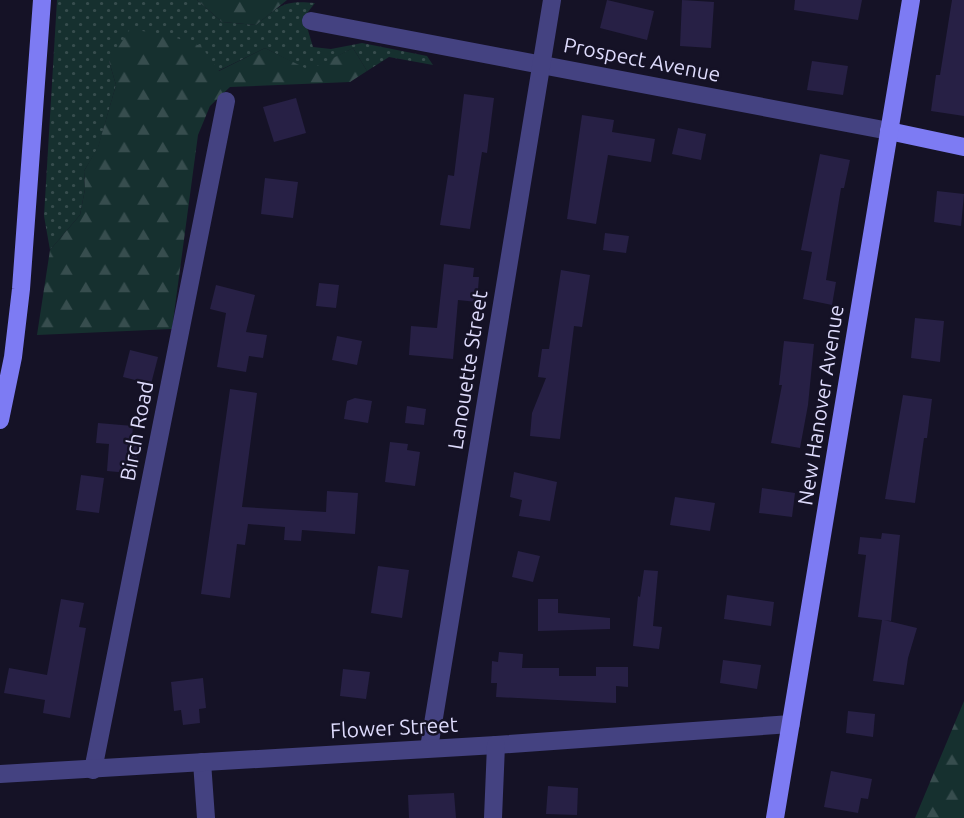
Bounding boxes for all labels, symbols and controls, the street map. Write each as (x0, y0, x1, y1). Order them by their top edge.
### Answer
street label: Prospect Avenue (562, 32, 723, 86)
street label: Lanouette Street (443, 289, 491, 451)
street label: New Hanover Avenue (792, 303, 848, 507)
street label: Birch Road (115, 379, 157, 483)
street label: Flower Street (329, 712, 459, 742)

